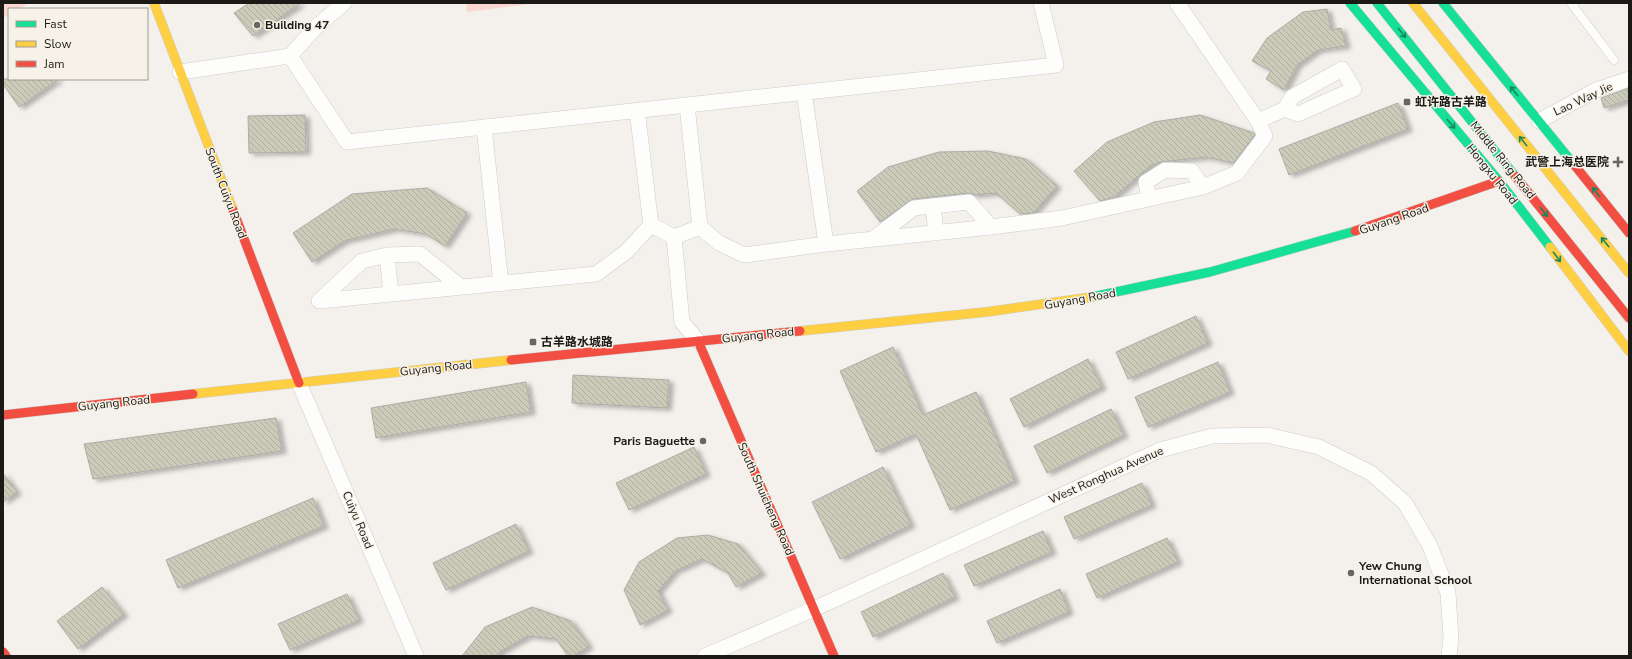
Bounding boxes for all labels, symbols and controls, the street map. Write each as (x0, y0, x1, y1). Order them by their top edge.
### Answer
legend (8, 8, 148, 80)
text: Fast (44, 16, 67, 32)
place label: Building 47 (265, 17, 329, 33)
marker: Building 47 (252, 20, 262, 30)
one-way arrow (1397, 28, 1406, 39)
text: Slow (44, 36, 72, 52)
text: Jam (43, 56, 65, 72)
street label: Lao Way Jie (1551, 78, 1615, 120)
one-way arrow (1509, 85, 1518, 96)
place label: 虹许路古羊路 (1415, 94, 1487, 110)
marker: 虹许路古羊路 (1402, 97, 1412, 107)
one-way arrow (1446, 118, 1455, 129)
street label: Middle Ring Road (1467, 118, 1539, 202)
one-way arrow (1519, 135, 1528, 146)
street label: Hongxu Road (1463, 140, 1521, 208)
street label: South Cuiyu Road (201, 145, 251, 241)
place label: 武警上海总医院 (1525, 154, 1609, 170)
marker: 武警上海总医院 (1612, 156, 1624, 168)
one-way arrow (1591, 186, 1600, 197)
street label: Guyang Road (1357, 200, 1431, 238)
one-way arrow (1540, 206, 1548, 217)
one-way arrow (1600, 237, 1609, 248)
one-way arrow (1552, 251, 1561, 262)
street label: Guyang Road (1043, 285, 1117, 313)
street label: Guyang Road (721, 323, 795, 347)
place label: 古羊路水城路 (541, 334, 613, 350)
marker: 古羊路水城路 (528, 337, 538, 347)
street label: Guyang Road (399, 356, 473, 380)
street label: Guyang Road (77, 391, 151, 415)
place label: Paris Baguette (613, 433, 695, 449)
marker: Paris Baguette (698, 436, 708, 446)
street label: South Shuicheng Road (734, 440, 798, 558)
street label: West Ronghua Avenue (1046, 442, 1166, 508)
street label: Cuiyu Road (339, 489, 377, 551)
place label: Yew Chung International School (1358, 558, 1472, 588)
marker: Yew Chung International School (1346, 568, 1356, 578)

